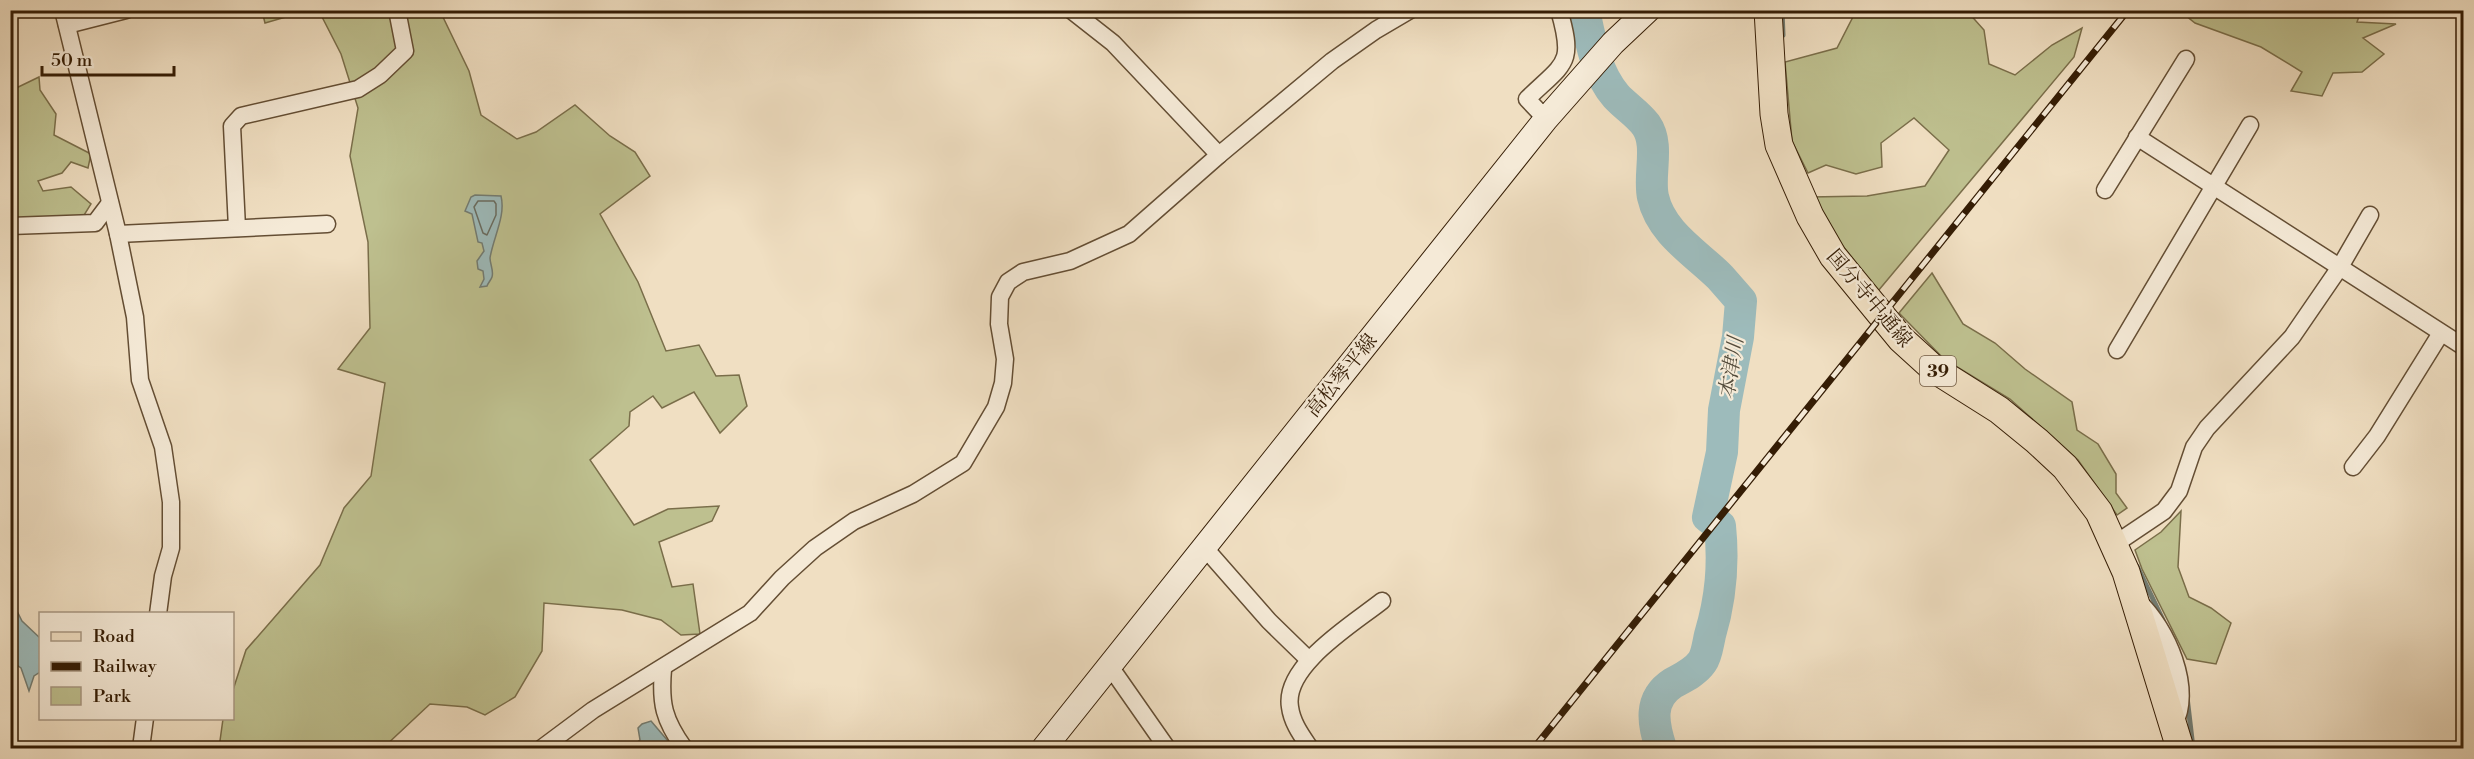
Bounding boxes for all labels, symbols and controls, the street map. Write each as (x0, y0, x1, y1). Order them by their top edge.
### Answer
scale bar (42, 39, 174, 77)
text: 50 m (51, 49, 93, 72)
street label: 国分寺中通線 (1821, 245, 1917, 353)
street label: 高松琴平線 (1301, 329, 1383, 423)
water label: 本津川 (1714, 333, 1750, 401)
road number: 39 (1920, 356, 1956, 386)
legend (39, 612, 234, 720)
text: Road (93, 625, 136, 648)
text: Railway (93, 655, 157, 678)
text: Park (93, 685, 132, 708)

